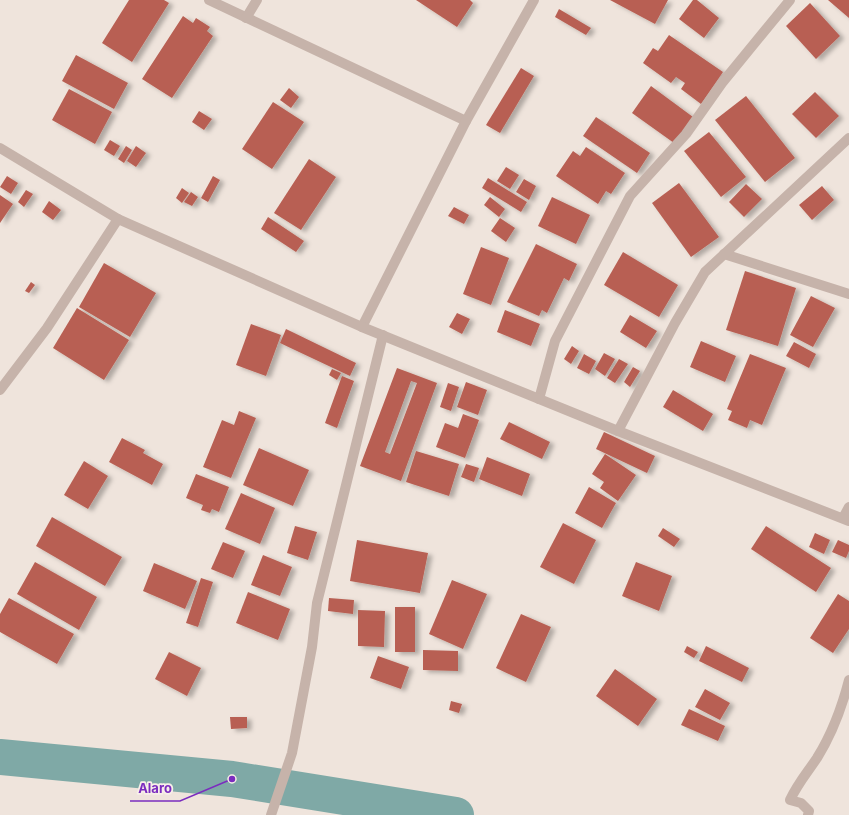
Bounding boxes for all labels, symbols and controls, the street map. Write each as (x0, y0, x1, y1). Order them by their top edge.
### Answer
callout: Alaro (130, 776, 180, 801)
text: Alaro (138, 780, 172, 796)

